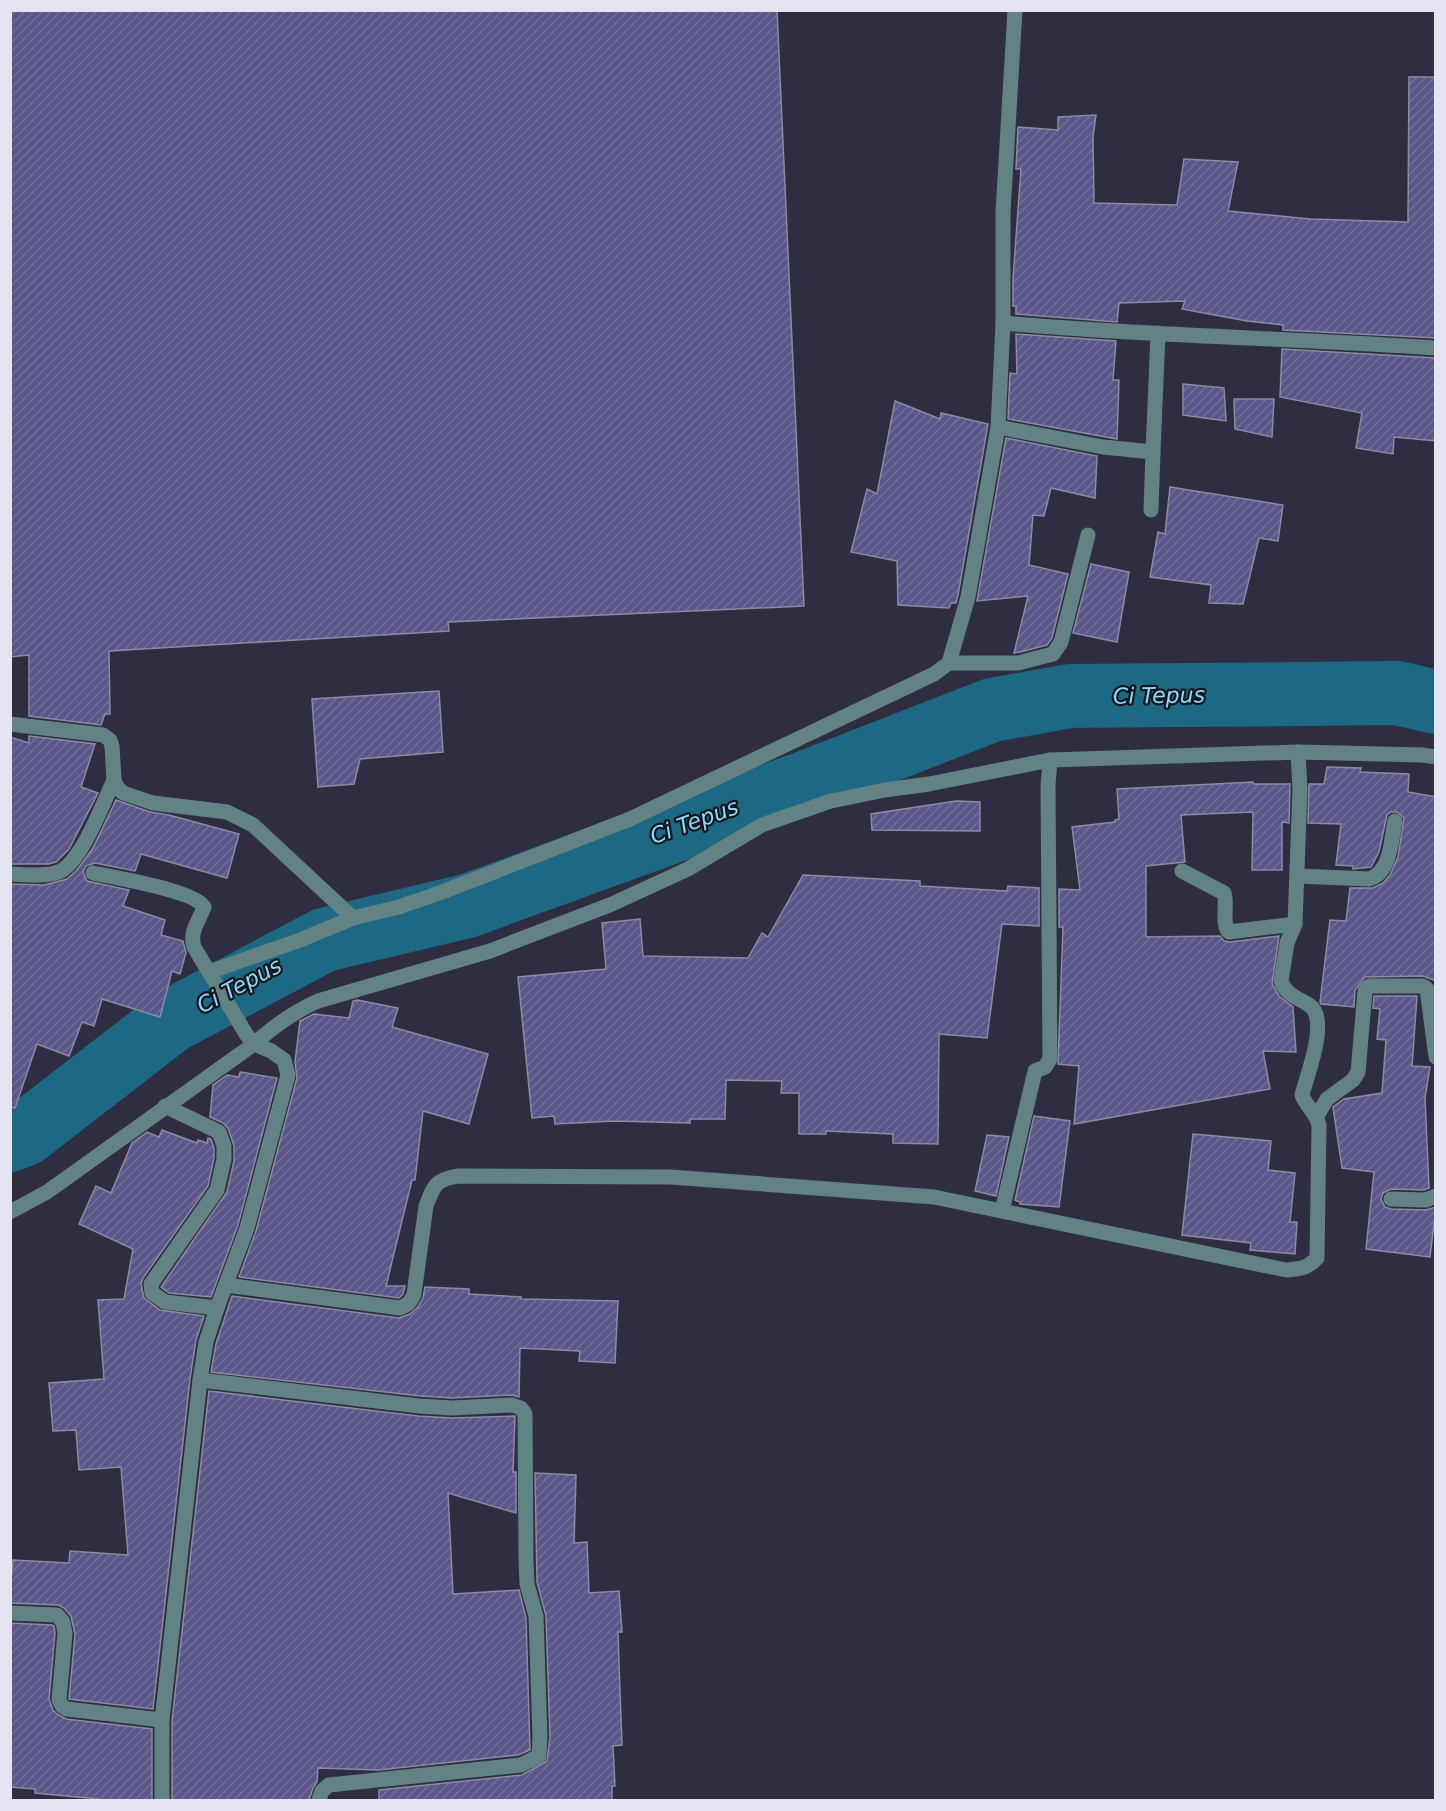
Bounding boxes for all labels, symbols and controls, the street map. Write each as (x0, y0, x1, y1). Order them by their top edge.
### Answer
water label: Ci Tepus (1113, 682, 1205, 709)
water label: Ci Tepus (647, 794, 742, 849)
water label: Ci Tepus (193, 953, 286, 1018)

